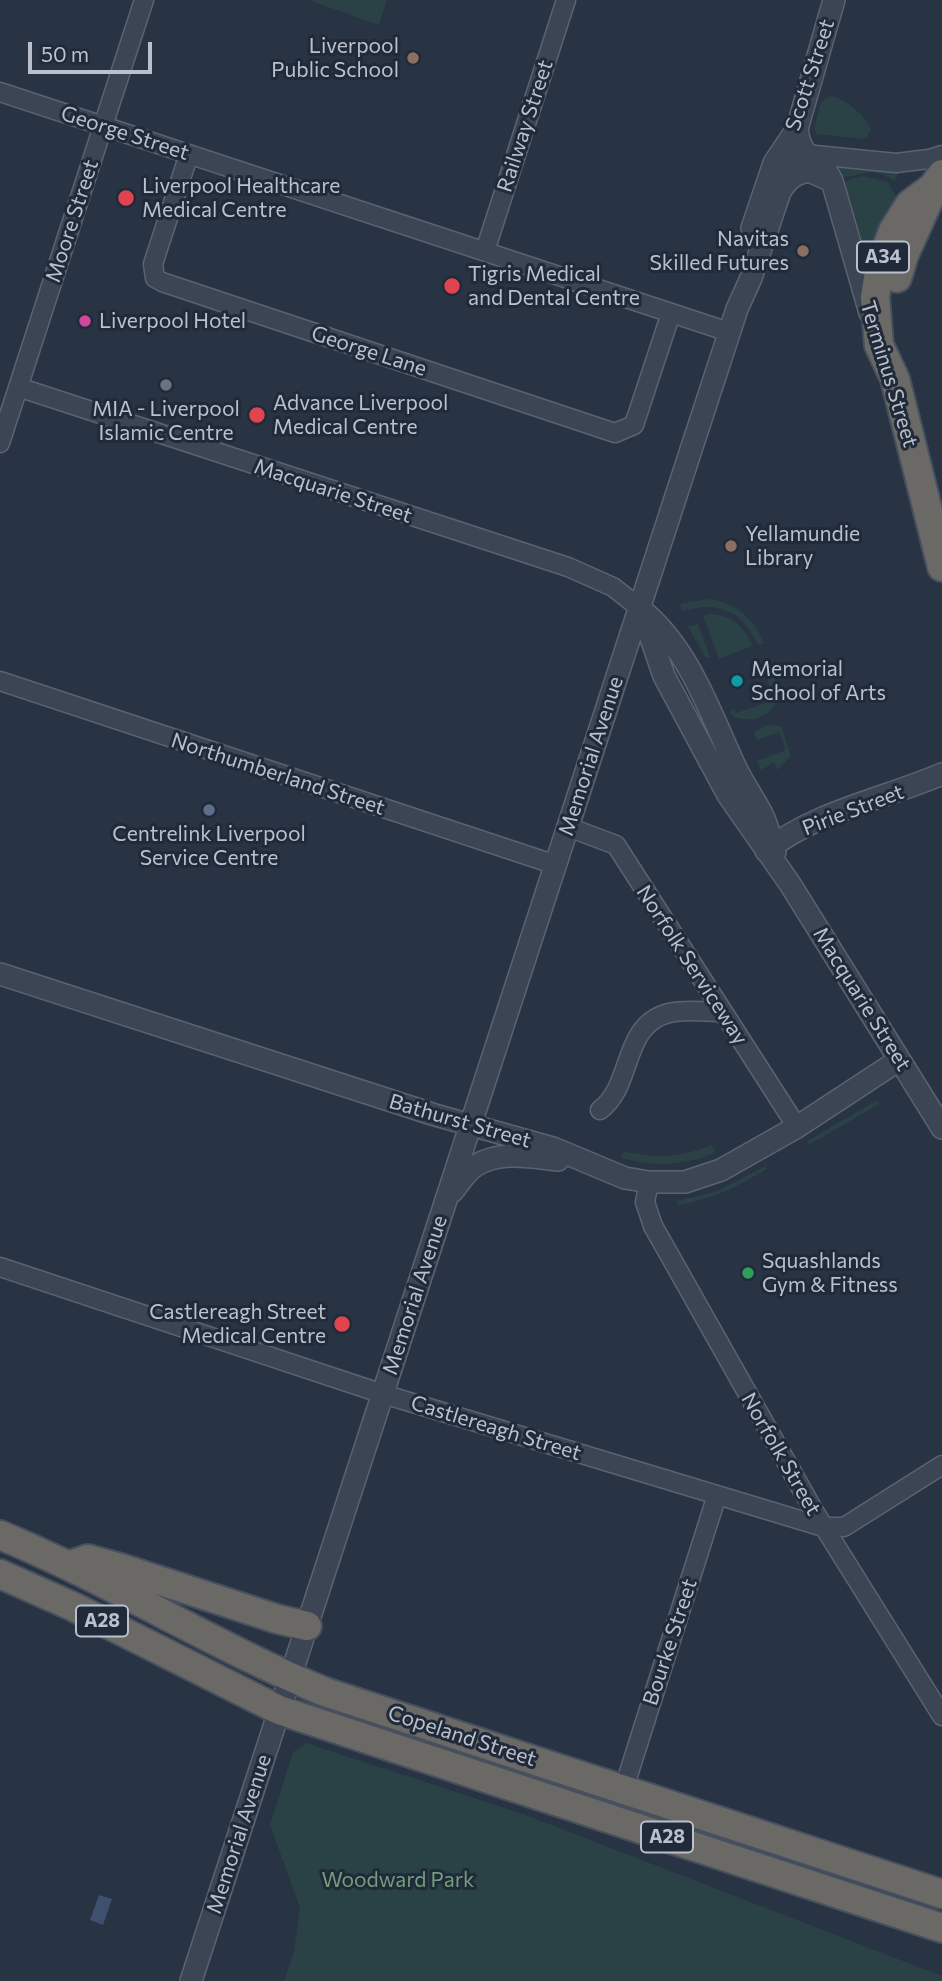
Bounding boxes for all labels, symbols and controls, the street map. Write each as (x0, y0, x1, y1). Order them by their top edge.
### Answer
street label: Scott Street (780, 16, 840, 134)
scale bar (32, 28, 156, 72)
place label: Liverpool Public School (271, 33, 399, 83)
text: 50 m (41, 41, 89, 66)
marker: Liverpool Public School (405, 50, 421, 66)
street label: Railway Street (492, 57, 558, 195)
street label: George Street (58, 100, 192, 166)
street label: Moore Street (40, 156, 104, 286)
place label: Liverpool Healthcare Medical Centre (142, 173, 340, 223)
marker: Liverpool Healthcare Medical Centre (116, 188, 136, 208)
place label: Navitas Skilled Futures (650, 226, 789, 276)
road number: A34 (857, 242, 909, 272)
marker: Navitas Skilled Futures (795, 243, 811, 259)
place label: Tigris Medical and Dental Centre (468, 261, 640, 311)
marker: Tigris Medical and Dental Centre (442, 276, 462, 296)
street label: Terminus Street (855, 298, 923, 450)
place label: Liverpool Hotel (99, 308, 246, 334)
marker: Liverpool Hotel (77, 313, 93, 329)
street label: George Lane (308, 321, 430, 381)
marker: MIA - Liverpool Islamic Centre (158, 377, 174, 393)
place label: Advance Liverpool Medical Centre (273, 390, 448, 440)
place label: MIA - Liverpool Islamic Centre (92, 396, 240, 446)
marker: Advance Liverpool Medical Centre (247, 405, 267, 425)
street label: Macquarie Street (251, 454, 415, 528)
place label: Yellamundie Library (745, 521, 860, 571)
marker: Yellamundie Library (723, 538, 739, 554)
place label: Memorial School of Arts (751, 656, 886, 706)
street label: Memorial Avenue (553, 673, 629, 839)
marker: Memorial School of Arts (729, 673, 745, 689)
street label: Northumberland Street (168, 728, 388, 820)
street label: Pirie Street (799, 779, 907, 841)
marker: Centrelink Liverpool Service Centre (201, 802, 217, 818)
place label: Centrelink Liverpool Service Centre (112, 821, 306, 871)
street label: Norfolk Serviceway (631, 880, 753, 1050)
street label: Macquarie Street (808, 923, 916, 1075)
street label: Bathurst Street (386, 1089, 534, 1153)
street label: Memorial Avenue (377, 1212, 453, 1378)
place label: Squashlands Gym & Fitness (762, 1248, 898, 1298)
marker: Squashlands Gym & Fitness (740, 1265, 756, 1281)
place label: Castlereagh Street Medical Centre (149, 1299, 326, 1349)
marker: Castlereagh Street Medical Centre (332, 1314, 352, 1334)
street label: Norfolk Street (736, 1388, 826, 1520)
street label: Castlereagh Street (408, 1390, 584, 1466)
street label: Bourke Street (638, 1576, 702, 1708)
road number: A28 (76, 1606, 128, 1637)
street label: Copeland Street (385, 1700, 539, 1772)
street label: Memorial Avenue (201, 1751, 277, 1917)
road number: A28 (641, 1822, 693, 1853)
park label: Woodward Park (322, 1867, 474, 1893)

